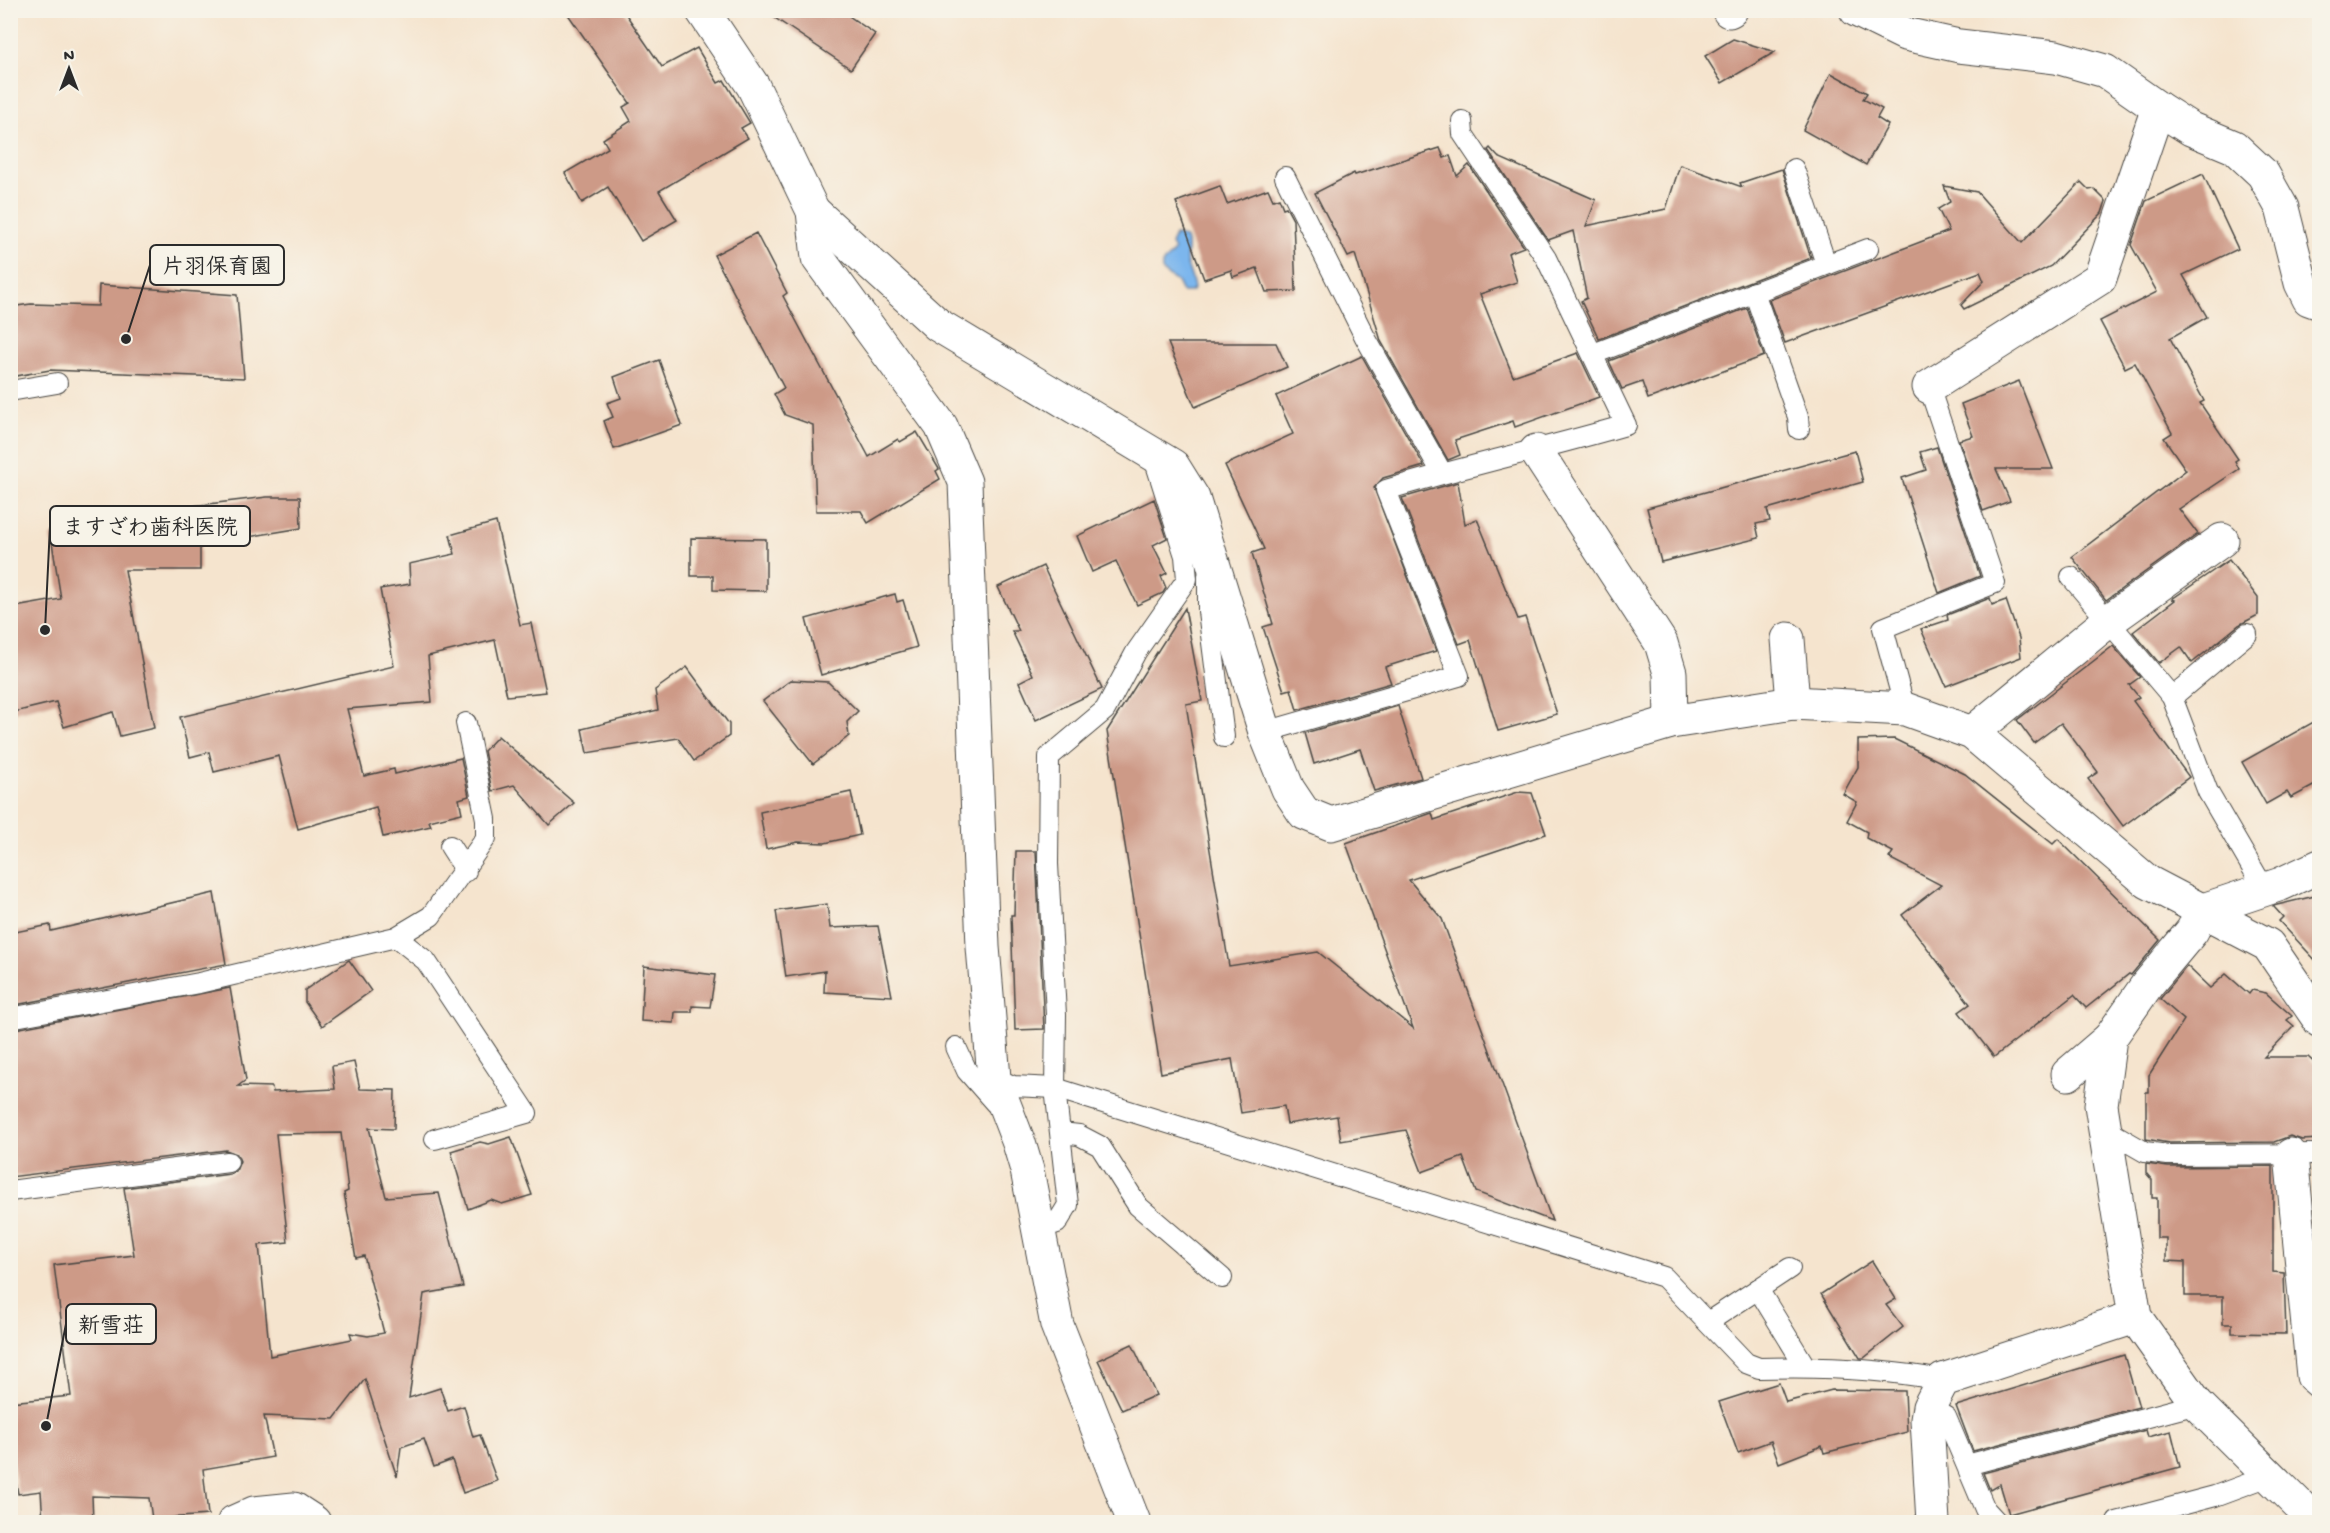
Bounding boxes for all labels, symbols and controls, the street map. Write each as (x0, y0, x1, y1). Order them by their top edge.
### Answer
north arrow (39, 39, 99, 99)
text: N (64, 48, 75, 67)
callout: 片羽保育園 (150, 245, 284, 285)
text: 片羽保育園 (162, 255, 272, 282)
callout: ますざわ歯科医院 (50, 506, 250, 546)
text: ますざわ歯科医院 (62, 515, 238, 543)
callout: 新雪荘 (66, 1304, 156, 1344)
text: 新雪荘 (78, 1314, 144, 1341)

